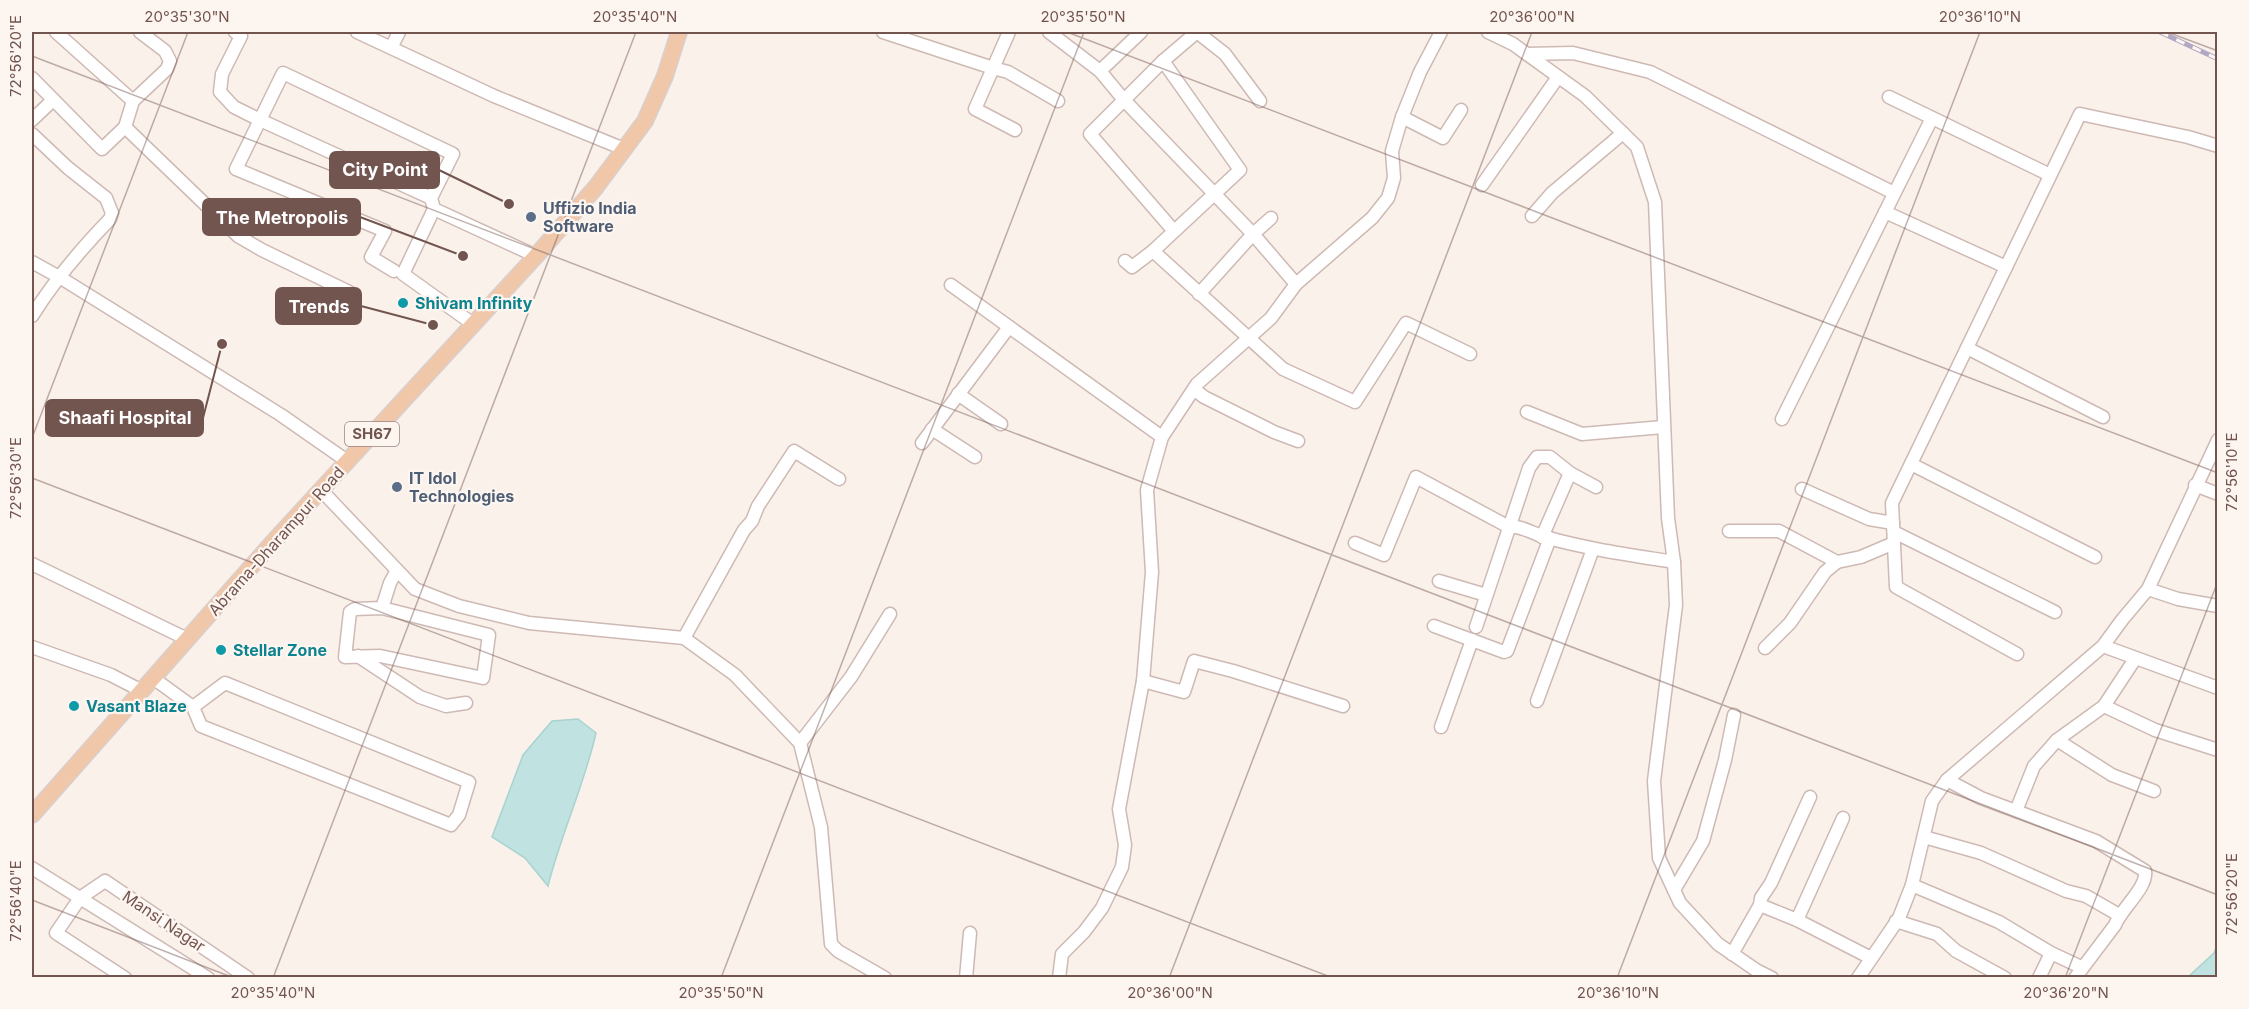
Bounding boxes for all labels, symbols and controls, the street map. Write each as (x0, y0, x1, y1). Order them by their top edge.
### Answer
text: 20°35'30"N (144, 7, 230, 26)
text: 20°35'40"N (593, 7, 677, 26)
text: 20°35'50"N (1040, 7, 1126, 26)
text: 20°36'00"N (1489, 7, 1575, 26)
text: 20°36'10"N (1939, 7, 2021, 26)
text: 72°56'20"E (6, 15, 25, 97)
callout: City Point (330, 152, 439, 188)
text: City Point (342, 159, 428, 180)
place label: Uffizio India Software (543, 198, 637, 236)
callout: The Metropolis (203, 199, 360, 235)
text: The Metropolis (216, 207, 348, 228)
marker: Uffizio India Software (524, 210, 538, 224)
callout: Trends (276, 288, 361, 324)
place label: Shivam Infinity (415, 293, 533, 313)
text: Trends (288, 296, 350, 317)
marker: Shivam Infinity (396, 296, 410, 310)
callout: Shaafi Hospital (46, 400, 203, 436)
text: Shaafi Hospital (58, 407, 192, 428)
road number: SH67 (345, 422, 399, 446)
text: 72°56'10"E (2222, 433, 2241, 511)
text: 72°56'30"E (6, 437, 25, 519)
street label: Abrama-Dharampur Road (204, 462, 348, 620)
place label: IT Idol Technologies (409, 468, 514, 506)
marker: IT Idol Technologies (390, 480, 404, 494)
place label: Stellar Zone (233, 640, 327, 660)
marker: Stellar Zone (214, 643, 228, 657)
place label: Vasant Blaze (86, 696, 187, 716)
marker: Vasant Blaze (67, 699, 81, 713)
text: 72°56'20"E (2222, 853, 2241, 935)
text: 72°56'40"E (6, 860, 25, 942)
street label: Mansi Nagar (119, 886, 209, 956)
text: 20°35'40"N (231, 983, 315, 1002)
text: 20°35'50"N (678, 983, 764, 1002)
text: 20°36'00"N (1127, 983, 1213, 1002)
text: 20°36'10"N (1577, 983, 1659, 1002)
text: 20°36'20"N (2023, 983, 2109, 1002)

